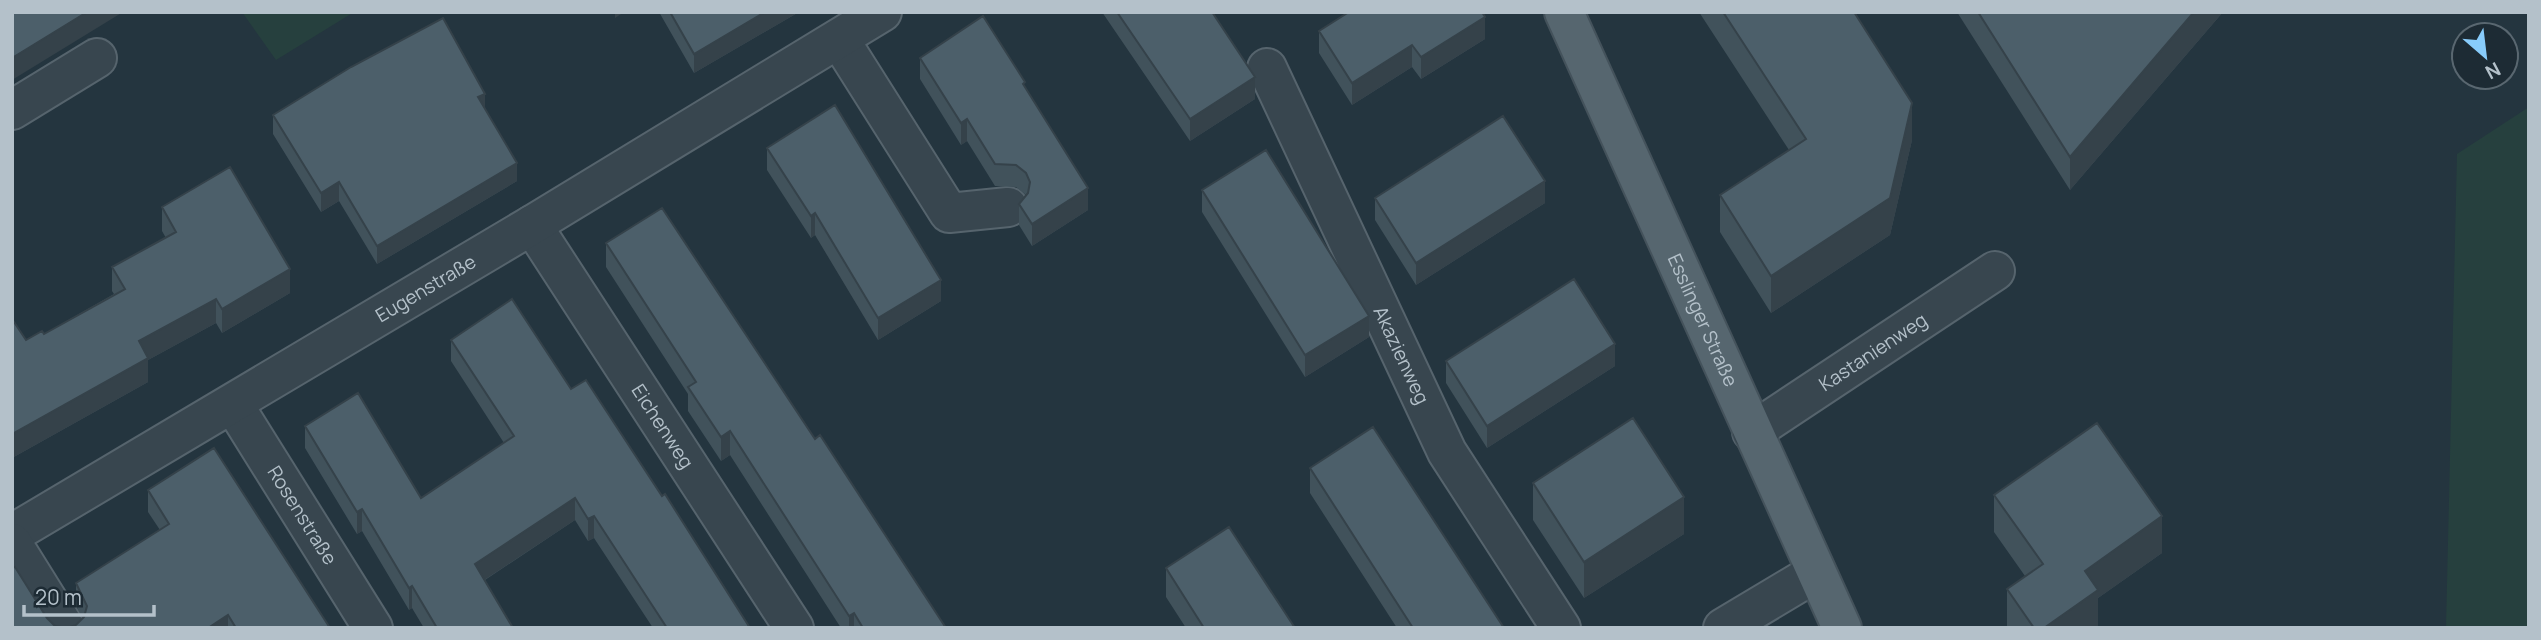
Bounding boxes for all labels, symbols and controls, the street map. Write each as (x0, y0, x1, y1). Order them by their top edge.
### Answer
north arrow (2450, 21, 2520, 91)
text: N (2481, 56, 2505, 86)
street label: Eugenstraße (370, 248, 481, 328)
street label: Esslinger Straße (1662, 250, 1744, 391)
street label: Akazienweg (1367, 302, 1436, 408)
street label: Kastanienweg (1814, 307, 1932, 397)
street label: Eichenweg (626, 379, 700, 473)
street label: Rosenstraße (262, 461, 343, 570)
scale bar (24, 574, 154, 618)
text: 20 m (35, 583, 82, 611)

